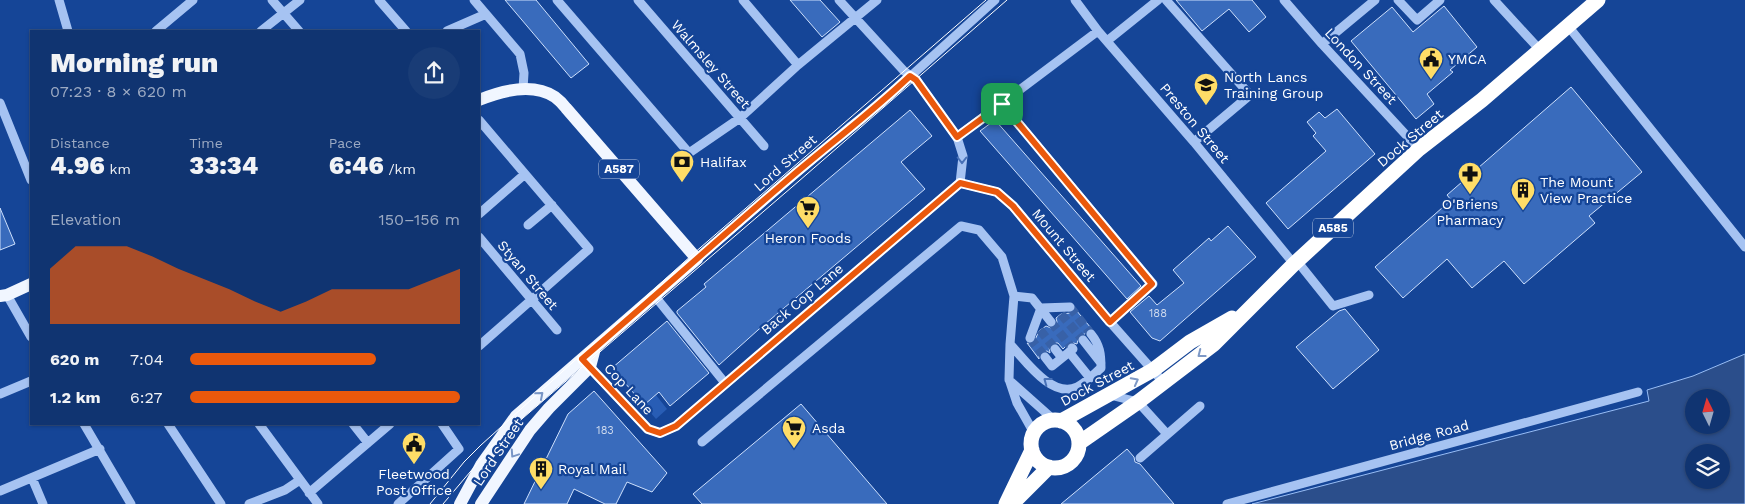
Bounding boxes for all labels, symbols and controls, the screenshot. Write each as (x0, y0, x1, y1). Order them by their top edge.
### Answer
street label: Walmsley Street (668, 17, 754, 111)
street label: London Street (1322, 25, 1400, 107)
text: Morning run (50, 46, 218, 79)
public building icon: YMCA (1418, 46, 1444, 80)
button: share (408, 47, 460, 99)
place label: YMCA (1448, 51, 1487, 67)
place label: North Lancs Training Group (1224, 69, 1323, 101)
school or university icon: North Lancs Training Group (1193, 72, 1219, 106)
street label: Preston Street (1157, 80, 1233, 166)
text: 07:23 · 8 × 620 m (50, 82, 187, 101)
pin (981, 83, 1023, 125)
icon: arrive (988, 90, 1016, 118)
street label: Dock Street (1374, 106, 1446, 170)
street label: Lord Street (750, 131, 820, 195)
text: Distance (50, 135, 110, 151)
text: Time (189, 135, 223, 151)
text: Pace (329, 135, 361, 151)
bank icon: Halifax (669, 149, 695, 183)
text: 4.96 (50, 151, 105, 180)
text: 33:34 (189, 151, 258, 180)
text: 6:46 (329, 151, 384, 180)
place label: Halifax (700, 154, 747, 170)
one-way arrow (957, 156, 967, 164)
road number: A587 (599, 160, 639, 178)
text: km (105, 161, 131, 177)
text: /km (384, 161, 416, 177)
pharmacy icon: O'Briens Pharmacy (1457, 161, 1483, 195)
place label: The Mount View Practice (1540, 174, 1632, 206)
building icon: The Mount View Practice (1510, 177, 1536, 211)
supermarket icon: Heron Foods (795, 195, 821, 229)
place label: O'Briens Pharmacy (1437, 196, 1504, 228)
street label: Mount Street (1029, 205, 1099, 285)
text: Elevation (50, 210, 121, 229)
text: 150–156 m (379, 210, 460, 229)
road number: A585 (1313, 218, 1353, 238)
place label: Heron Foods (765, 230, 851, 246)
street label: Styan Street (494, 237, 562, 313)
street label: Back Cop Lane (758, 260, 846, 338)
house number: 188 (1149, 307, 1167, 320)
one-way arrow (1197, 348, 1207, 357)
text: 620 m (50, 350, 99, 369)
text: 7:04 (130, 350, 163, 369)
street label: Dock Street (1058, 357, 1137, 409)
street label: Cop Lane (601, 360, 657, 418)
one-way arrow (1129, 377, 1138, 387)
one-way arrow (1043, 378, 1053, 387)
text: 1.2 km (50, 388, 101, 407)
text: 6:27 (130, 388, 162, 407)
north arrow (1685, 389, 1730, 434)
map controls (1685, 389, 1730, 489)
one-way arrow (534, 392, 543, 401)
street label: Lord Street (470, 415, 526, 489)
supermarket icon: Asda (781, 415, 807, 449)
street label: Bridge Road (1387, 417, 1471, 453)
place label: Asda (812, 420, 845, 436)
house number: 183 (596, 424, 614, 437)
public building icon: Fleetwood Post Office (401, 431, 427, 465)
button: layers (1685, 444, 1730, 489)
one-way arrow (511, 448, 520, 458)
building icon: Royal Mail (528, 456, 554, 490)
place label: Royal Mail (558, 461, 627, 477)
place label: Fleetwood Post Office (376, 466, 452, 498)

